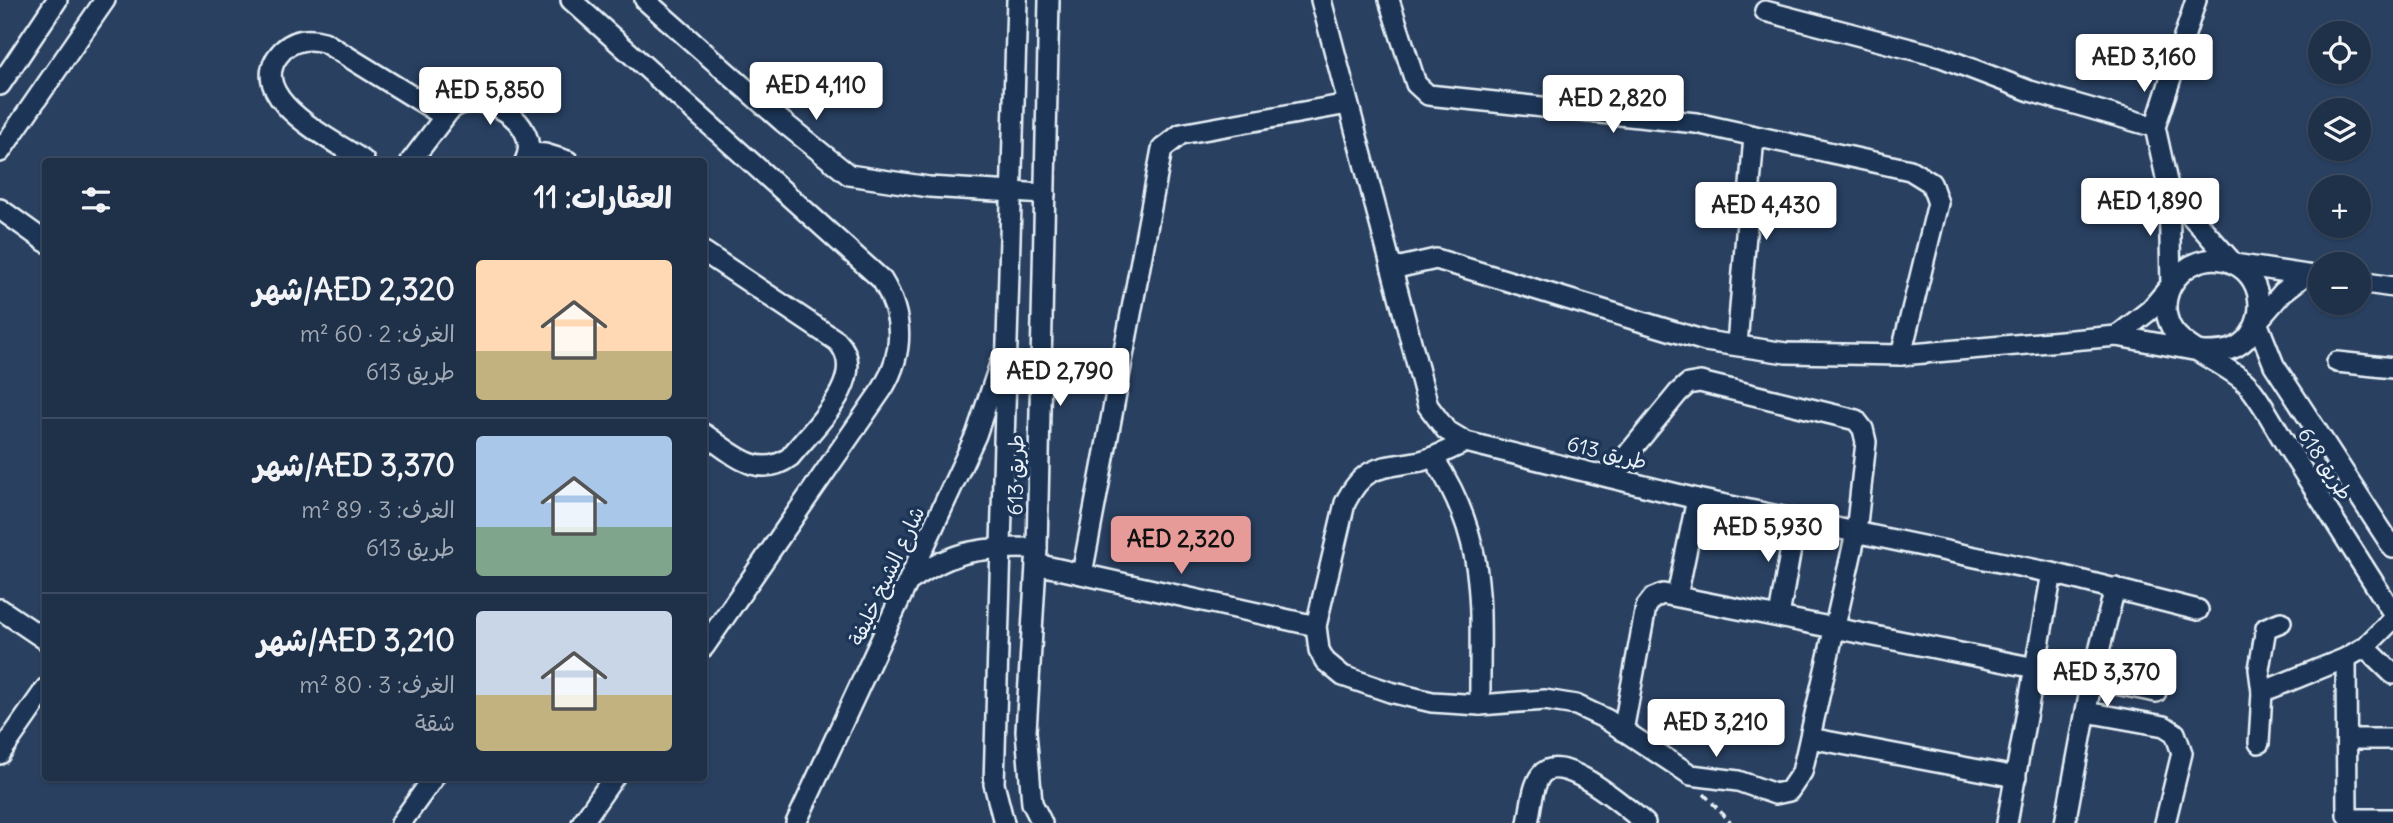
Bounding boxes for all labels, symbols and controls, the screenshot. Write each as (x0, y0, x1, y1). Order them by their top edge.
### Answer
map controls (2308, 21, 2371, 315)
button: locate (2308, 21, 2371, 84)
pin: AED 3,160 (2064, 34, 2224, 94)
text: AED 3,160 (2092, 42, 2196, 71)
pin: AED 4,110 (736, 62, 896, 122)
pin: AED 5,850 (410, 68, 570, 127)
text: AED 4,110 (766, 70, 866, 99)
text: AED 5,850 (435, 75, 545, 104)
pin: AED 2,820 (1533, 76, 1693, 135)
text: AED 2,820 (1559, 83, 1667, 112)
button: layers (2308, 98, 2371, 161)
button: + (2308, 175, 2371, 238)
text: العقارات: 11 (534, 178, 672, 216)
pin: AED 1,890 (2070, 178, 2230, 238)
icon: filters (77, 181, 115, 219)
pin: AED 4,430 (1686, 182, 1846, 242)
text: AED 1,890 (2097, 186, 2203, 215)
text: AED 4,430 (1711, 190, 1821, 219)
button: − (2308, 252, 2371, 315)
text: AED 2,320/شهر (253, 270, 455, 308)
icon: home (532, 288, 616, 372)
text: الغرف: 2 · 60 m² (300, 319, 455, 348)
pin: AED 2,790 (980, 348, 1140, 408)
text: AED 2,790 (1006, 356, 1114, 385)
text: طريق 613 (366, 357, 455, 386)
street label: طريق 618 (2292, 422, 2359, 505)
street label: طريق 613 (1564, 430, 1650, 475)
street label: طريق 613 (1001, 434, 1030, 516)
text: AED 3,370/شهر (254, 446, 455, 484)
icon: home (532, 464, 616, 548)
text: الغرف: 3 · 89 m² (301, 495, 455, 524)
street label: شارع الشيخ خليفة (842, 502, 932, 651)
pin: AED 5,930 (1688, 504, 1848, 564)
text: AED 5,930 (1713, 512, 1823, 541)
pin: AED 2,320 (1101, 516, 1261, 576)
text: AED 2,320 (1127, 524, 1235, 553)
text: طريق 613 (366, 533, 455, 562)
text: AED 3,210/شهر (257, 621, 455, 659)
icon: home (532, 639, 616, 723)
pin: AED 3,370 (2027, 650, 2187, 709)
text: AED 3,370 (2053, 657, 2161, 686)
text: الغرف: 3 · 80 m² (299, 670, 455, 699)
pin: AED 3,210 (1636, 700, 1796, 759)
text: AED 3,210 (1664, 707, 1768, 736)
text: شقة (415, 708, 455, 737)

